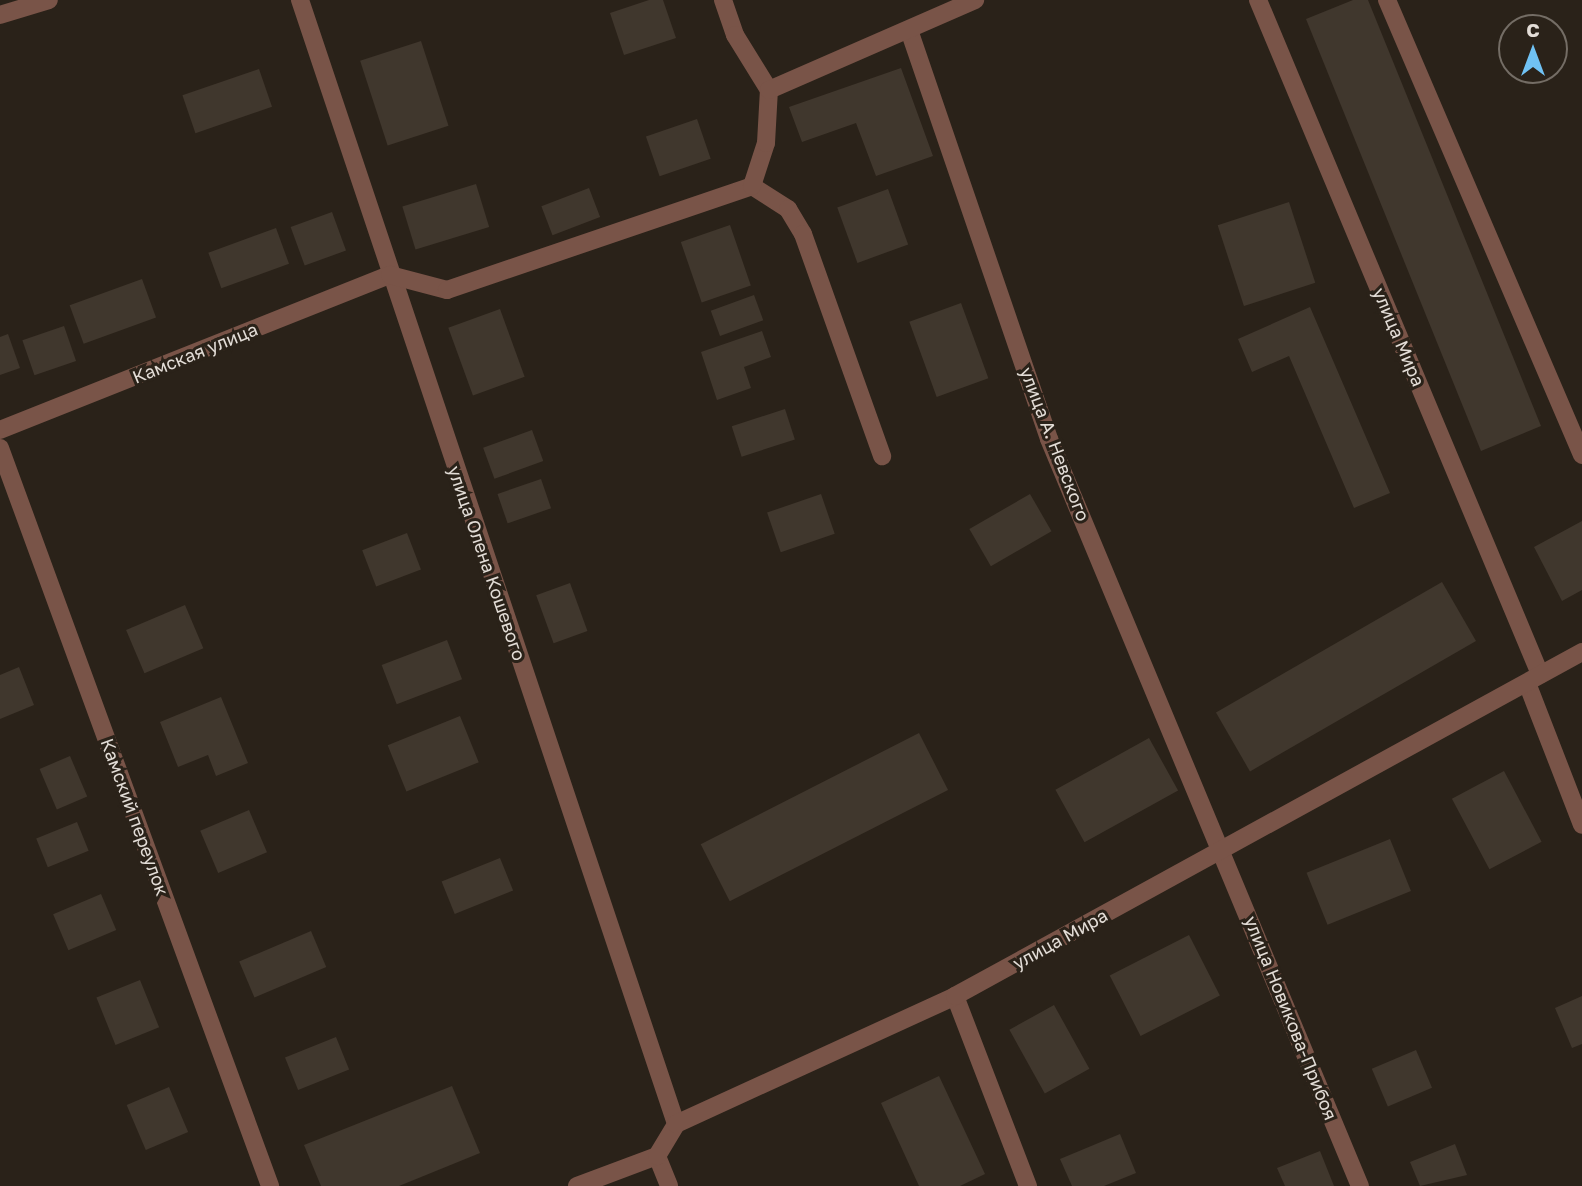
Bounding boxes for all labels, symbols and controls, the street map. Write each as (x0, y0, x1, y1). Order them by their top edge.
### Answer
north arrow (1498, 14, 1568, 84)
text: С (1526, 18, 1540, 41)
street label: улица Мира (1369, 284, 1429, 390)
street label: Камская улица (129, 318, 261, 388)
street label: улица А. Невского (1016, 364, 1094, 524)
street label: улица Олена Кошевого (443, 463, 531, 663)
street label: Камский переулок (96, 735, 174, 899)
street label: улица Мира (1009, 904, 1111, 974)
street label: улица Новикова-Прибоя (1240, 913, 1342, 1123)

